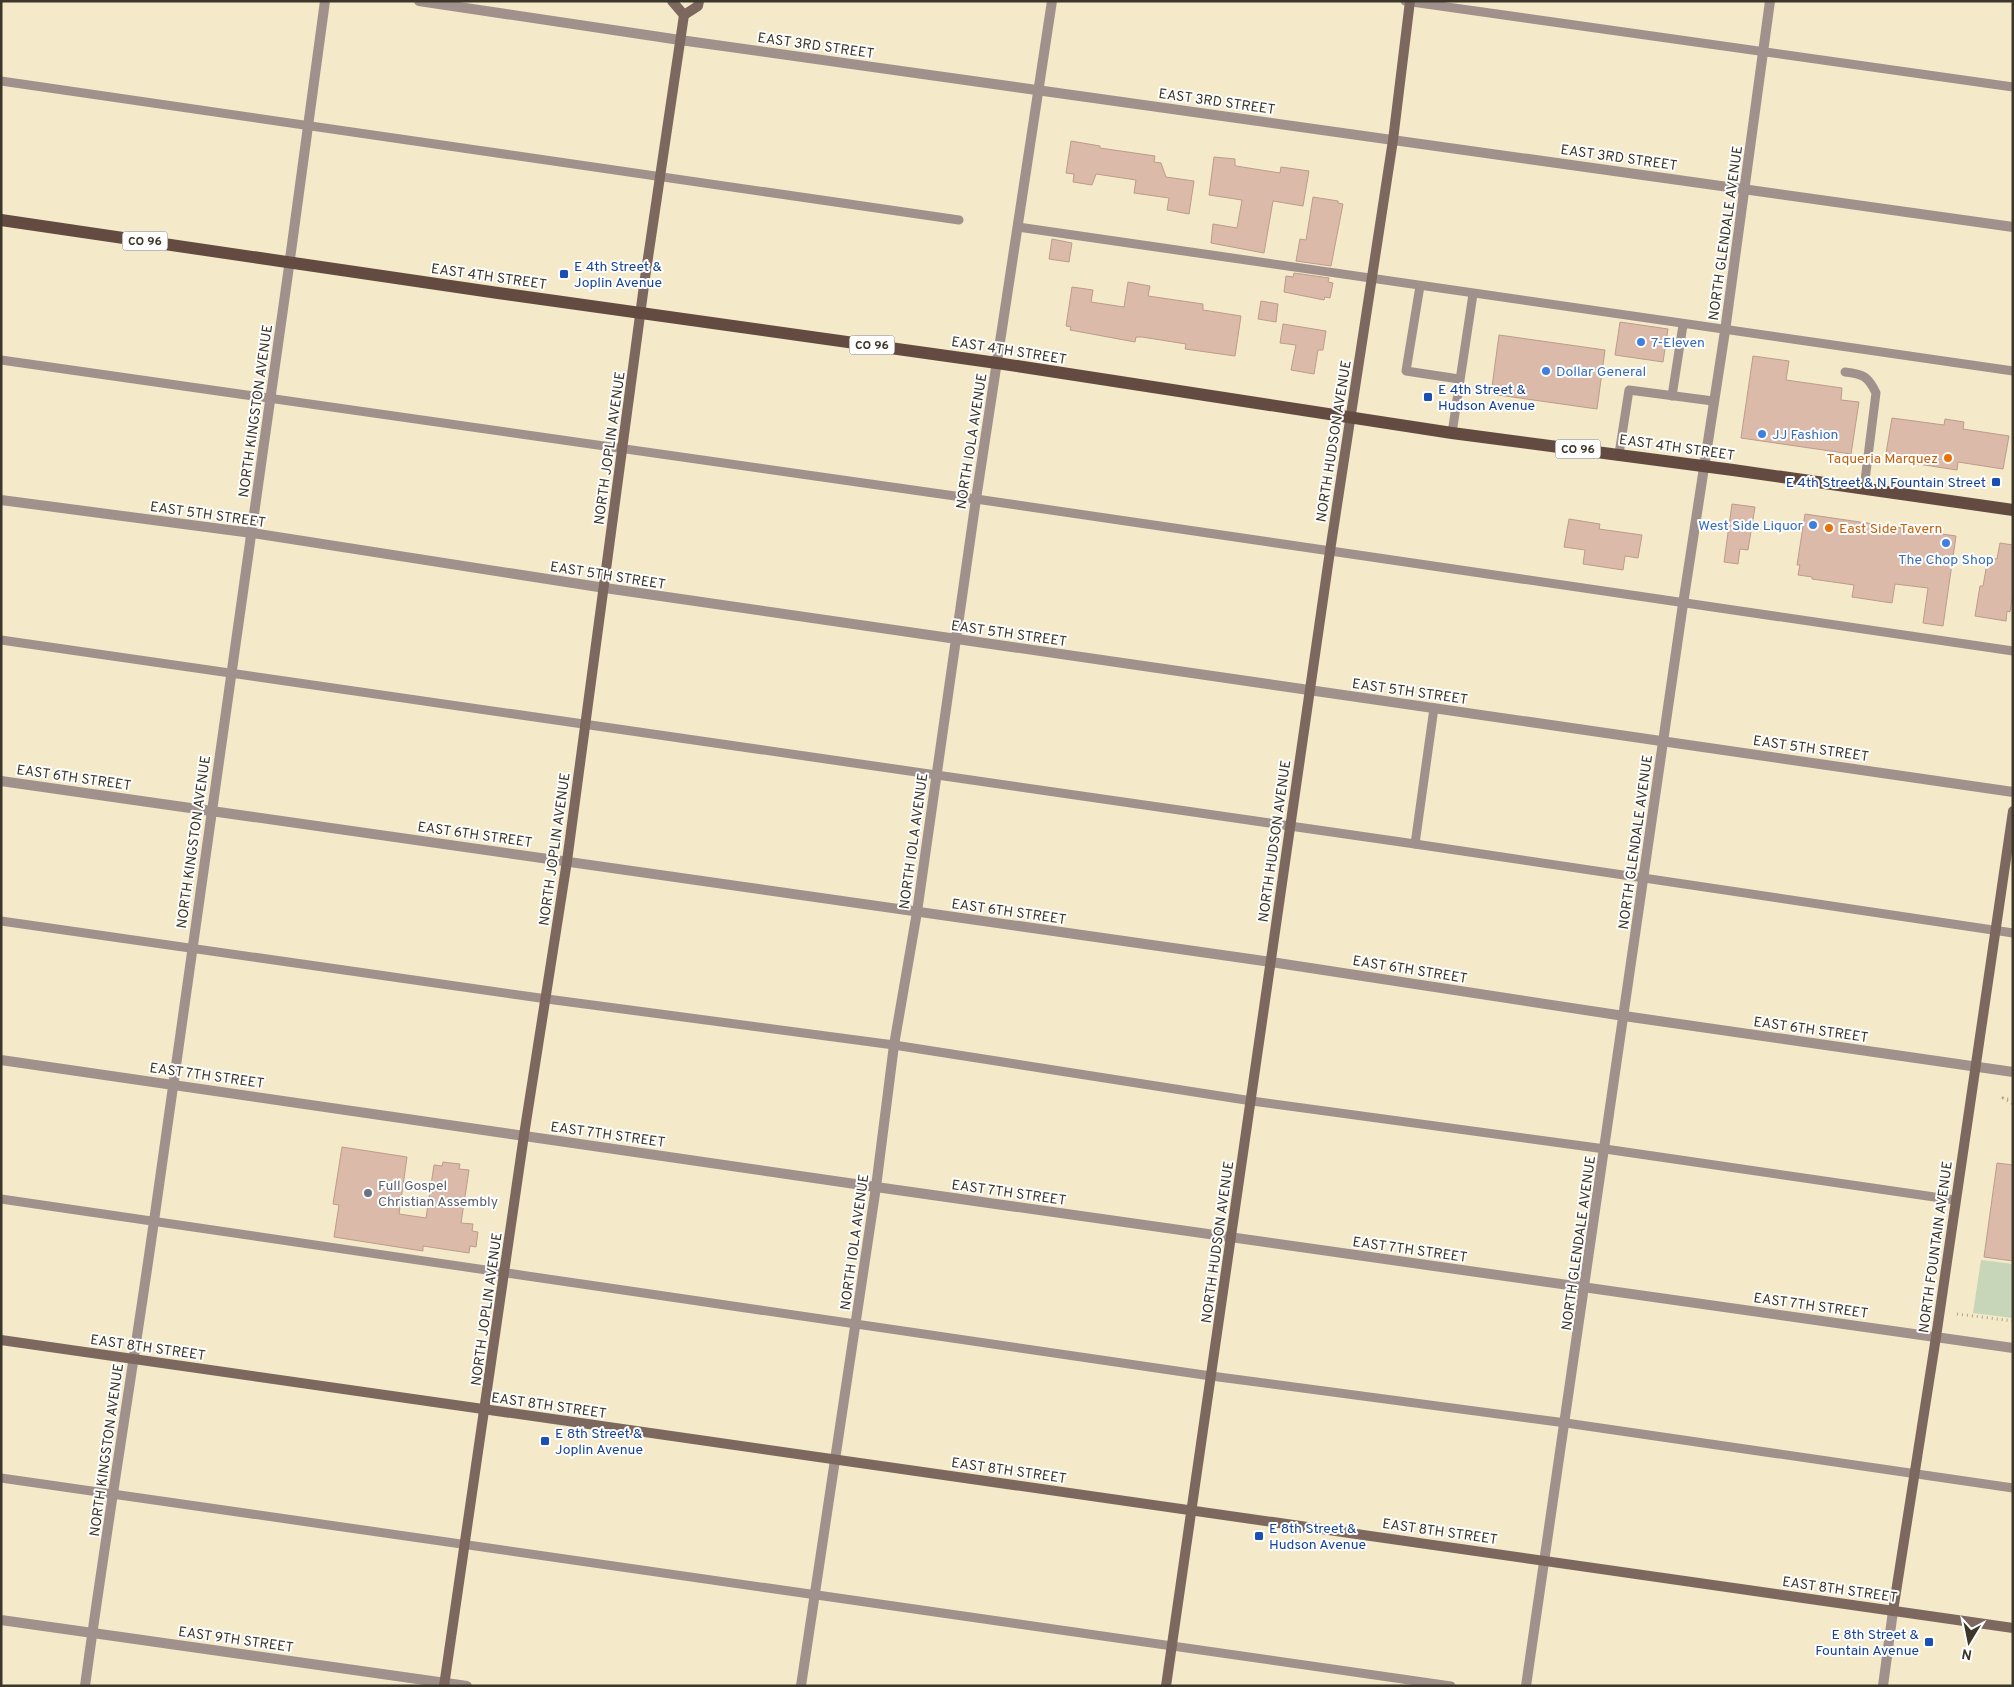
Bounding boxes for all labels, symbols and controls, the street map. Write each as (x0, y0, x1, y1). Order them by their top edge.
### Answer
street label: EAST 3RD STREET (756, 30, 875, 63)
street label: EAST 3RD STREET (1157, 86, 1276, 119)
street label: EAST 3RD STREET (1559, 142, 1678, 175)
street label: NORTH GLENDALE AVENUE (1706, 145, 1747, 322)
road number: CO 96 (122, 232, 168, 250)
place label: E 4th Street & Joplin Avenue (574, 259, 662, 292)
street label: EAST 4TH STREET (430, 261, 548, 294)
marker: E 4th Street & Joplin Avenue (558, 268, 570, 280)
street label: NORTH KINGSTON AVENUE (236, 324, 277, 499)
street label: EAST 4TH STREET (950, 334, 1068, 369)
place label: 7-Eleven (1651, 335, 1705, 352)
road number: CO 96 (850, 336, 894, 354)
marker: 7-Eleven (1635, 336, 1647, 348)
street label: NORTH HUDSON AVENUE (1313, 359, 1356, 523)
place label: Dollar General (1556, 364, 1646, 381)
marker: Dollar General (1540, 365, 1552, 377)
street label: NORTH JOPLIN AVENUE (591, 370, 630, 526)
street label: NORTH IOLA AVENUE (953, 372, 992, 510)
place label: E 4th Street & Hudson Avenue (1438, 382, 1535, 415)
marker: E 4th Street & Hudson Avenue (1422, 391, 1434, 403)
place label: JJ Fashion (1772, 427, 1838, 444)
marker: JJ Fashion (1756, 428, 1768, 440)
street label: EAST 4TH STREET (1618, 432, 1736, 465)
road number: CO 96 (1556, 439, 1600, 458)
place label: Taqueria Marquez (1827, 451, 1938, 468)
marker: Taqueria Marquez (1942, 452, 1954, 464)
place label: E 4th Street & N Fountain Street (1786, 475, 1986, 492)
marker: E 4th Street & N Fountain Street (1990, 476, 2002, 488)
street label: EAST 5TH STREET (149, 499, 267, 532)
place label: West Side Liquor (1698, 518, 1804, 535)
marker: West Side Liquor (1807, 519, 1819, 531)
place label: East Side Tavern (1839, 521, 1942, 538)
marker: East Side Tavern (1823, 522, 1835, 534)
marker: The Chop Shop (1940, 537, 1952, 549)
place label: The Chop Shop (1898, 552, 1994, 569)
street label: EAST 5TH STREET (549, 559, 667, 594)
street label: EAST 5TH STREET (950, 618, 1068, 651)
street label: EAST 5TH STREET (1351, 676, 1469, 709)
street label: EAST 5TH STREET (1752, 733, 1870, 766)
street label: NORTH GLENDALE AVENUE (1616, 754, 1657, 931)
street label: NORTH KINGSTON AVENUE (174, 755, 215, 930)
street label: NORTH HUDSON AVENUE (1256, 759, 1295, 923)
street label: EAST 6TH STREET (15, 762, 132, 795)
street label: NORTH JOPLIN AVENUE (536, 771, 575, 927)
street label: NORTH IOLA AVENUE (897, 772, 932, 910)
street label: EAST 6TH STREET (416, 819, 533, 852)
street label: EAST 6TH STREET (950, 896, 1067, 929)
street label: EAST 6TH STREET (1351, 953, 1468, 988)
street label: EAST 6TH STREET (1752, 1014, 1869, 1047)
street label: EAST 7TH STREET (148, 1060, 265, 1093)
street label: EAST 7TH STREET (549, 1119, 666, 1152)
street label: NORTH GLENDALE AVENUE (1559, 1155, 1600, 1332)
street label: NORTH HUDSON AVENUE (1199, 1160, 1238, 1324)
street label: NORTH FOUNTAIN AVENUE (1916, 1160, 1957, 1334)
street label: NORTH IOLA AVENUE (838, 1173, 873, 1311)
street label: EAST 7TH STREET (950, 1177, 1067, 1210)
place label: Full Gospel Christian Assembly (378, 1178, 498, 1211)
marker: Full Gospel Christian Assembly (362, 1187, 374, 1199)
street label: NORTH JOPLIN AVENUE (468, 1231, 507, 1387)
street label: EAST 7TH STREET (1351, 1234, 1468, 1267)
street label: EAST 7TH STREET (1752, 1290, 1869, 1323)
street label: EAST 8TH STREET (89, 1332, 207, 1365)
street label: NORTH KINGSTON AVENUE (87, 1363, 128, 1538)
street label: EAST 8TH STREET (490, 1390, 608, 1423)
place label: E 8th Street & Joplin Avenue (555, 1426, 643, 1459)
marker: E 8th Street & Joplin Avenue (539, 1435, 551, 1447)
street label: EAST 8TH STREET (950, 1455, 1068, 1488)
street label: EAST 8TH STREET (1381, 1516, 1499, 1549)
place label: E 8th Street & Hudson Avenue (1269, 1521, 1366, 1554)
marker: E 8th Street & Hudson Avenue (1253, 1530, 1265, 1542)
street label: EAST 8TH STREET (1781, 1574, 1899, 1607)
north arrow (1944, 1617, 1994, 1667)
street label: EAST 9TH STREET (177, 1624, 295, 1657)
place label: E 8th Street & Fountain Avenue (1815, 1627, 1920, 1660)
marker: E 8th Street & Fountain Avenue (1923, 1636, 1935, 1648)
text: N (1961, 1644, 1973, 1663)

